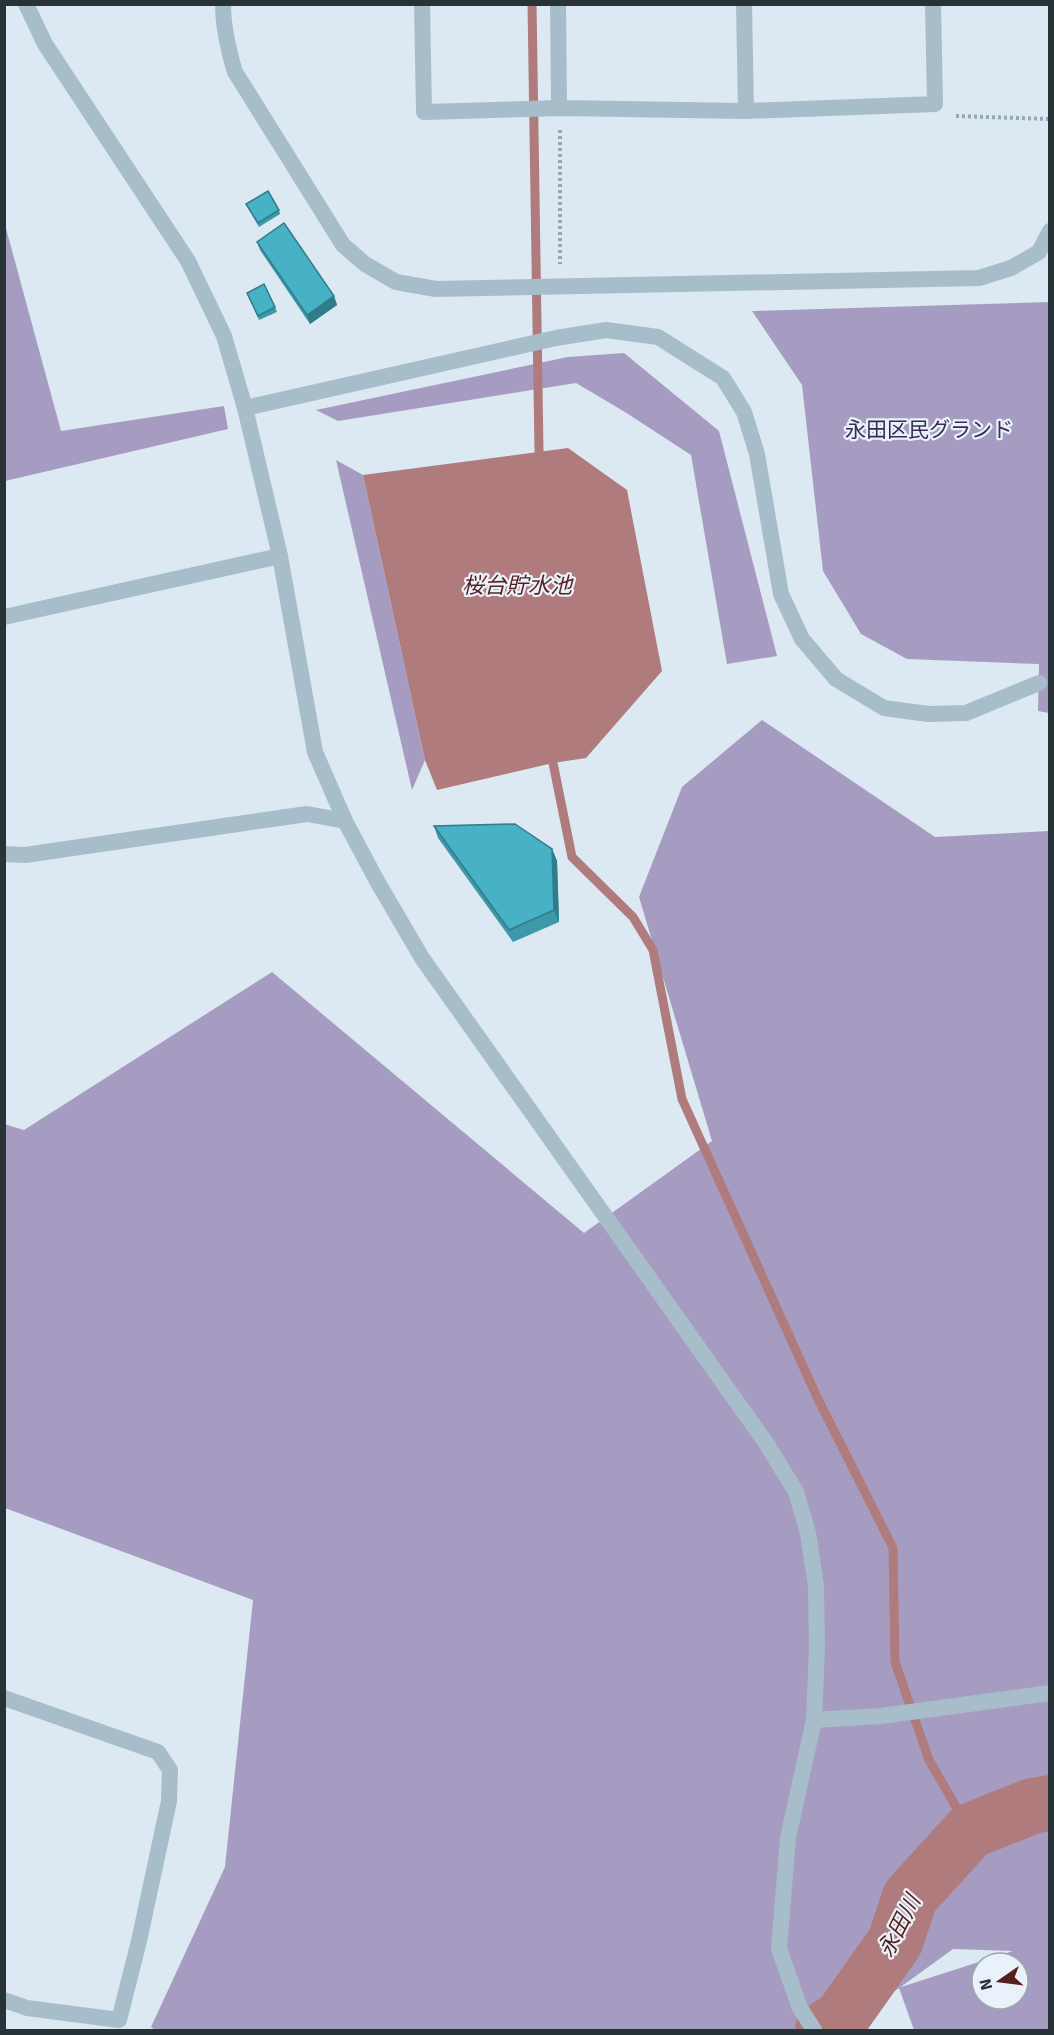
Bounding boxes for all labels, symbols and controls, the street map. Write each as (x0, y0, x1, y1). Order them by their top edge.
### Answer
park label: 永田区民グランド (845, 417, 1013, 443)
water label: 桜台貯水池 (462, 572, 574, 599)
water label: 永田川 (872, 1889, 927, 1962)
north arrow (970, 1951, 1030, 2011)
text: N (975, 1977, 997, 1992)

